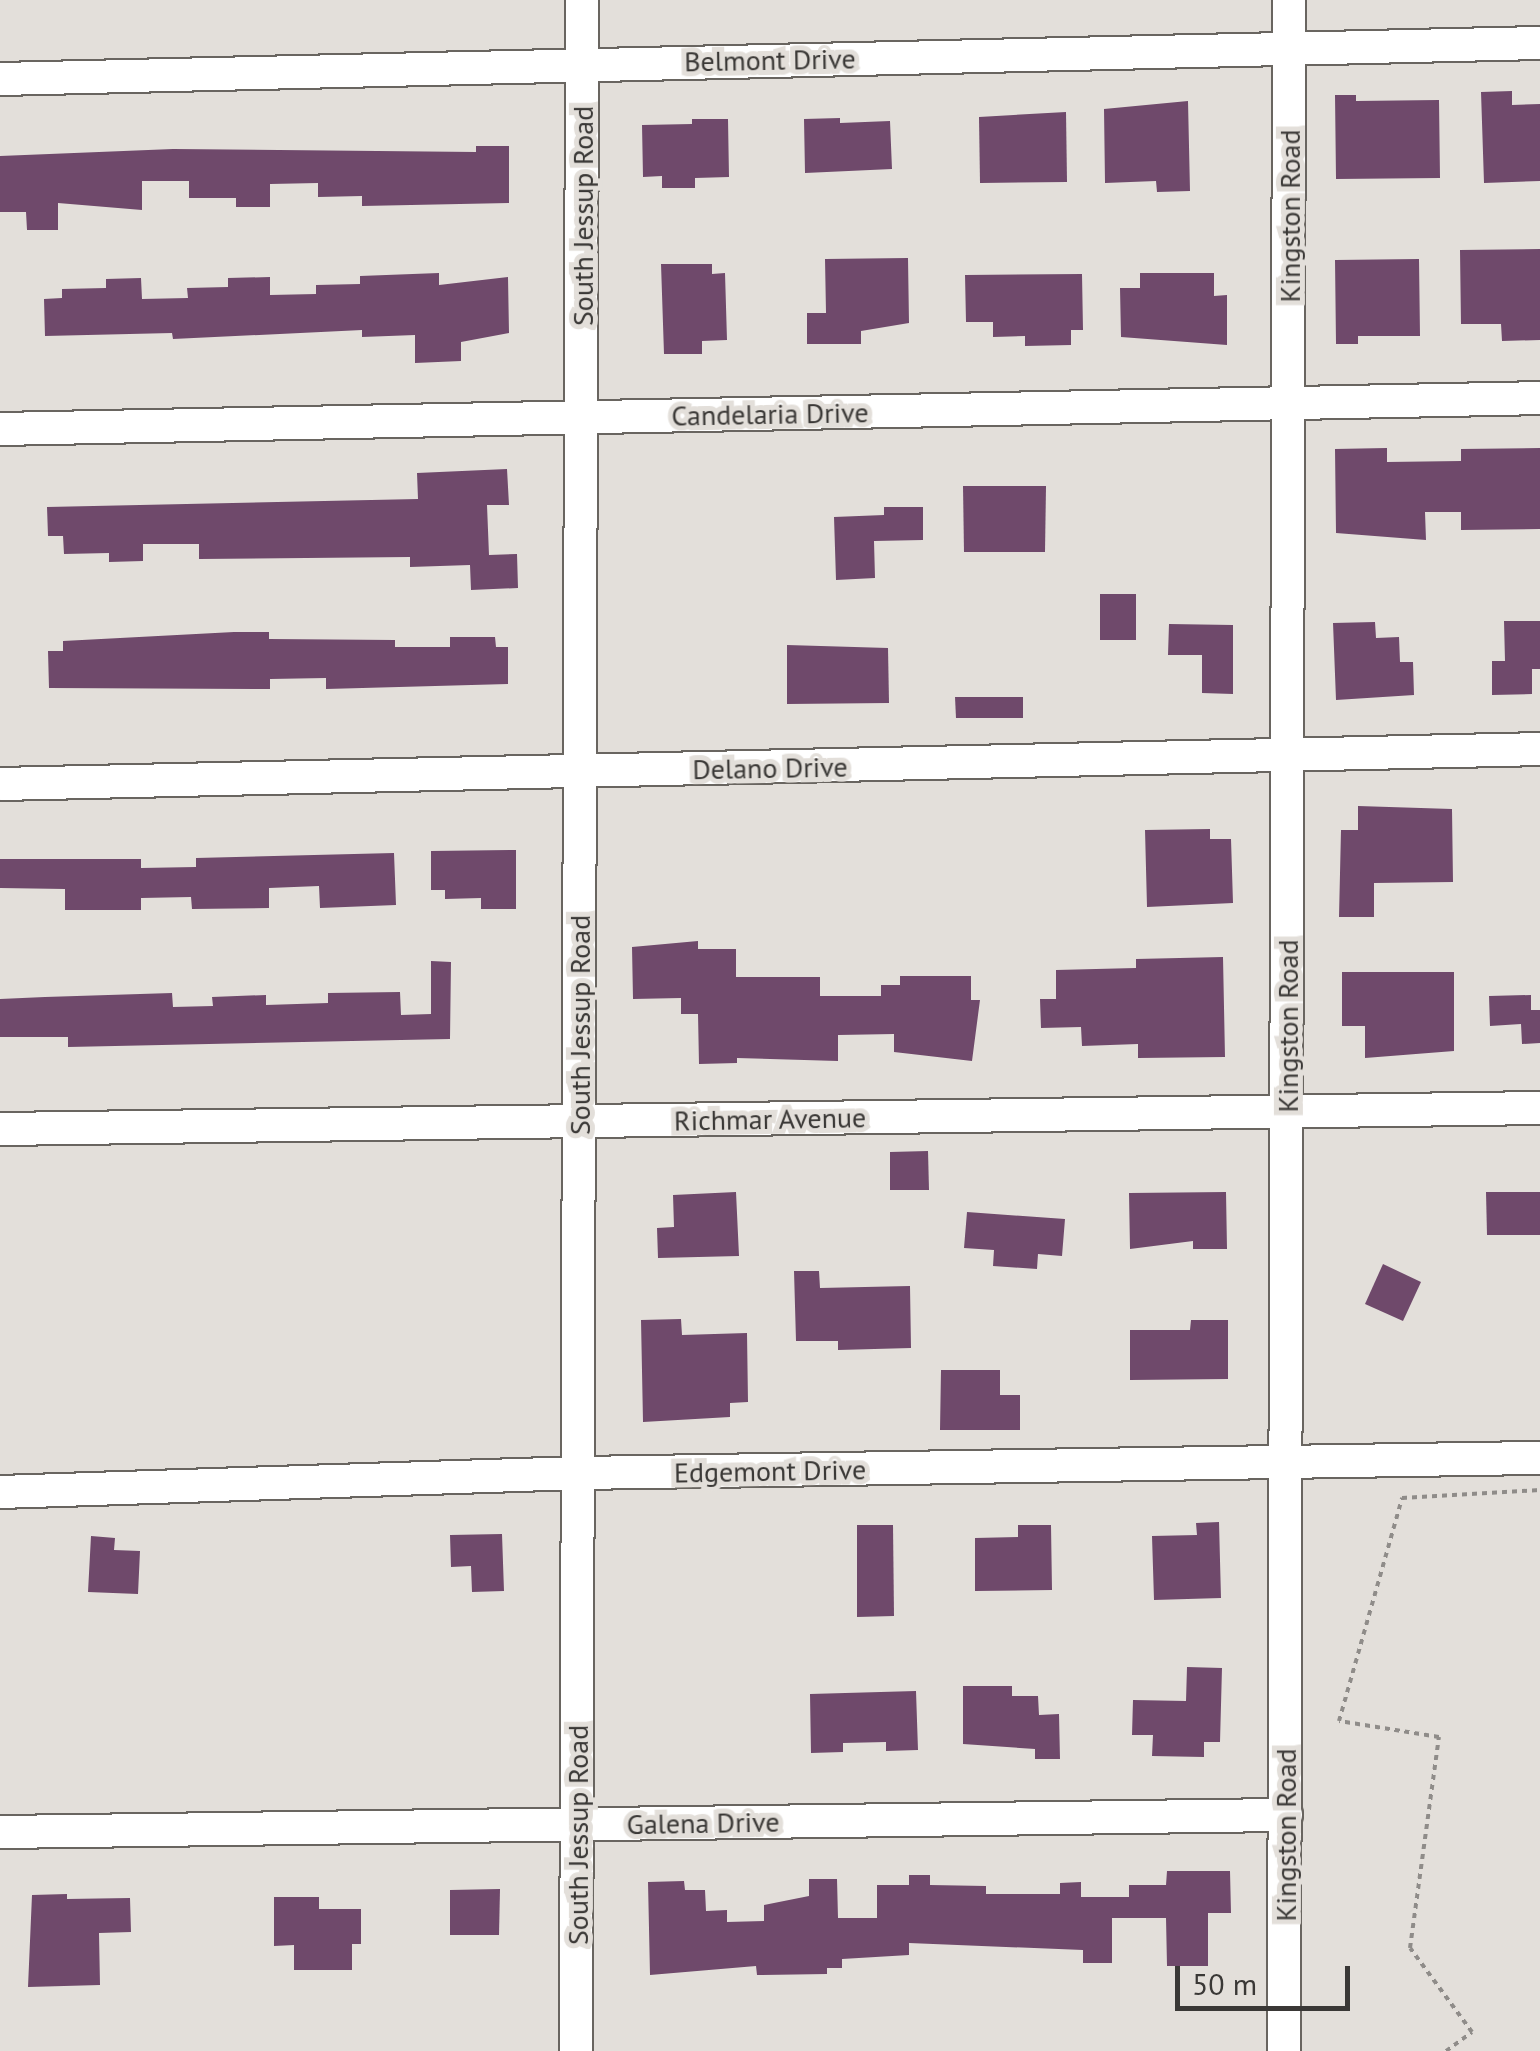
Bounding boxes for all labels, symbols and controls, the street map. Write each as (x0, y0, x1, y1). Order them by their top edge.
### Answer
street label: Belmont Drive (684, 42, 856, 78)
street label: South Jessup Road (566, 106, 600, 326)
street label: Kingston Road (1273, 130, 1307, 302)
street label: Candelaria Drive (671, 395, 869, 433)
street label: Delano Drive (692, 750, 848, 786)
street label: South Jessup Road (563, 915, 597, 1135)
street label: Kingston Road (1271, 940, 1305, 1112)
street label: Richmar Avenue (673, 1101, 867, 1137)
street label: Edgemont Drive (674, 1453, 866, 1489)
street label: South Jessup Road (561, 1725, 595, 1945)
street label: Kingston Road (1269, 1749, 1303, 1921)
street label: Galena Drive (626, 1805, 780, 1841)
scale bar (1180, 1946, 1355, 2008)
text: 50 m (1192, 1964, 1257, 2003)

